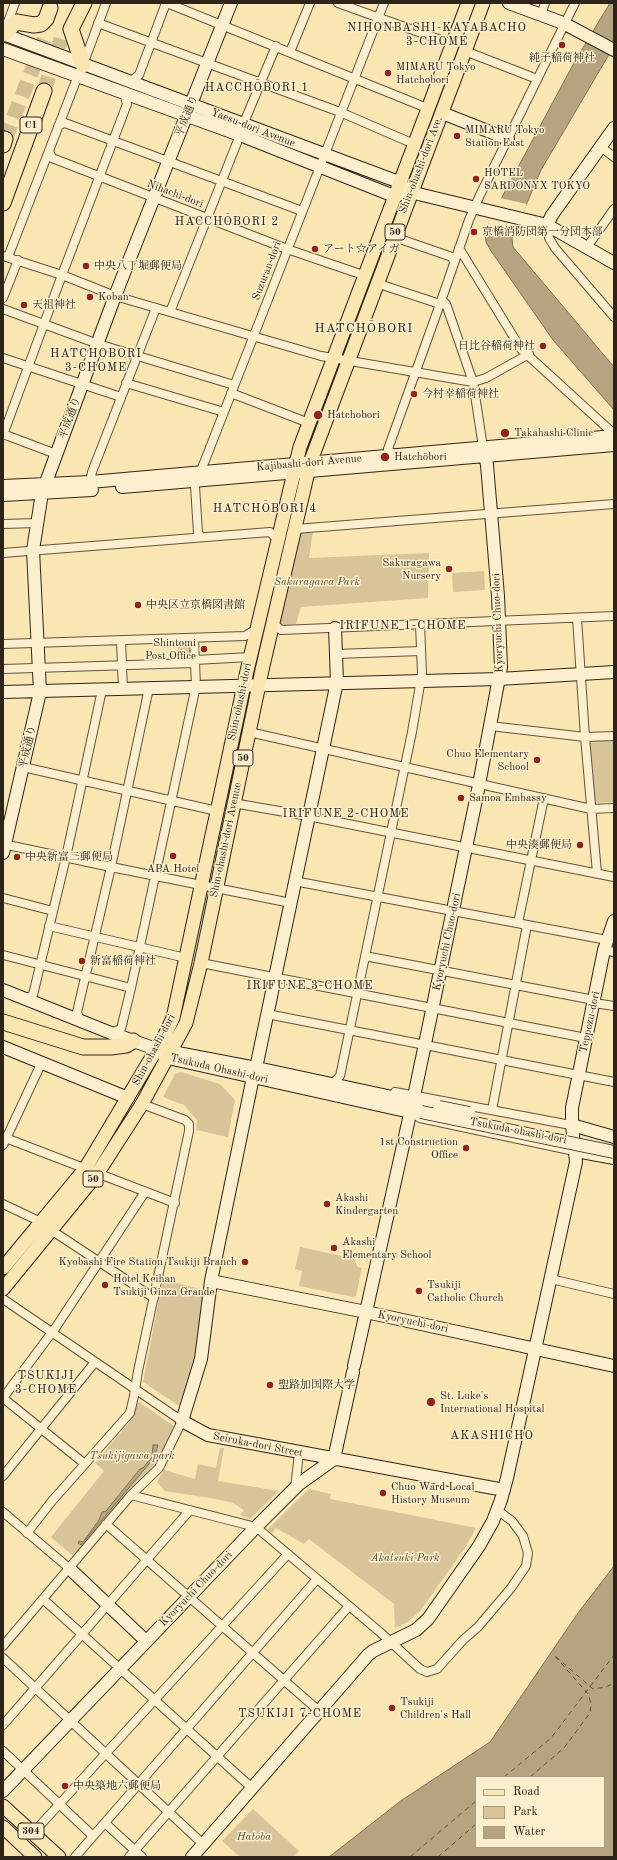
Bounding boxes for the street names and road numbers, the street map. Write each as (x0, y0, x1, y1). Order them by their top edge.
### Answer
street label: 平成通り (173, 93, 201, 139)
street label: Yaesu-dori Avenue (209, 106, 297, 150)
street label: Shin-ohashi-dori Ave. (396, 114, 446, 216)
road number: C1 (20, 117, 42, 133)
street label: Nihachi-dori (145, 177, 205, 211)
road number: 50 (385, 224, 405, 240)
street label: Suzuran-dori (250, 240, 284, 302)
street label: 平成通り (56, 395, 84, 441)
street label: Kajibashi-dori Avenue (256, 452, 362, 474)
street label: Kyoryuchi Chuo-dori (490, 573, 506, 673)
street label: Shin-ohashi-dori (225, 662, 255, 742)
street label: 平成通り (17, 724, 39, 770)
road number: 50 (233, 750, 253, 766)
street label: Shin-ohashi-dori Avenue (207, 781, 245, 899)
street label: Kyoryuchi Chuo-dori (430, 892, 464, 992)
street label: Teppozu-dori (577, 990, 603, 1054)
street label: Shin-ohashi-dori (130, 1012, 178, 1088)
street label: Tsukuda Ohashi-dori (169, 1051, 269, 1087)
street label: Tsukuda-ohashi-dori (468, 1115, 568, 1147)
road number: 50 (83, 1171, 103, 1187)
street label: Kyoryuchi-dori (377, 1308, 449, 1336)
street label: Seiruka-dori Street (212, 1430, 304, 1460)
street label: Kyoryuchi Chuo-dori (157, 1549, 235, 1629)
road number: 304 (18, 1823, 44, 1839)

